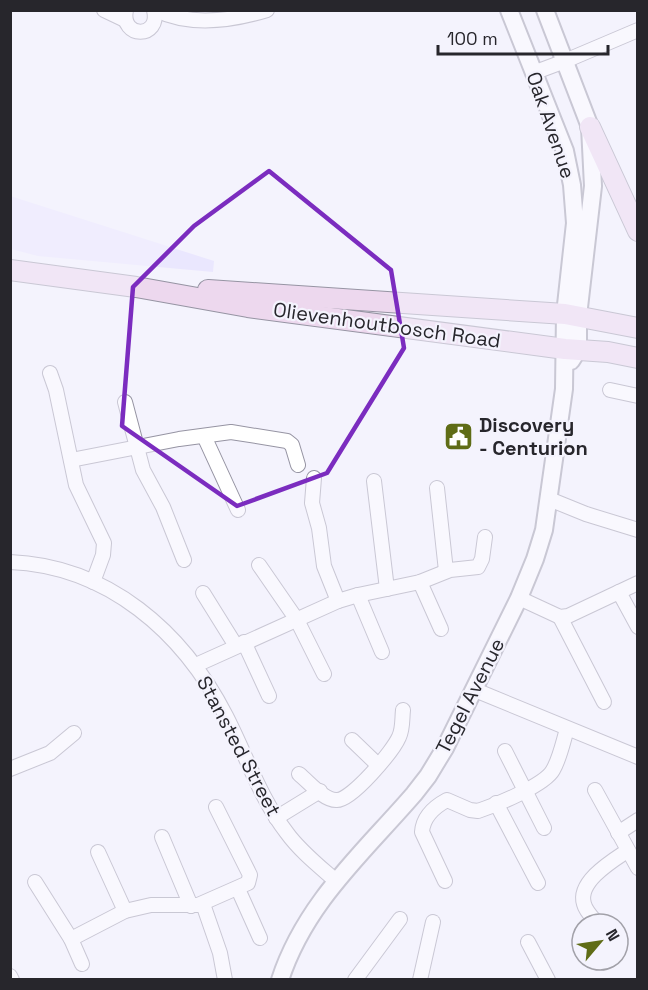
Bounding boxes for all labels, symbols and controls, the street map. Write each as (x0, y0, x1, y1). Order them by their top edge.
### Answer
scale bar (438, 18, 608, 56)
text: 100 m (447, 27, 498, 50)
street label: Oak Avenue (521, 68, 581, 182)
street label: Olievenhoutbosch Road (272, 296, 502, 354)
place label: Discovery - Centurion (479, 412, 588, 461)
public building icon: Discovery - Centurion (442, 421, 474, 453)
street label: Tegel Avenue (430, 634, 510, 758)
street label: Stansted Street (191, 671, 287, 821)
north arrow (570, 912, 630, 972)
text: N (601, 925, 624, 945)

